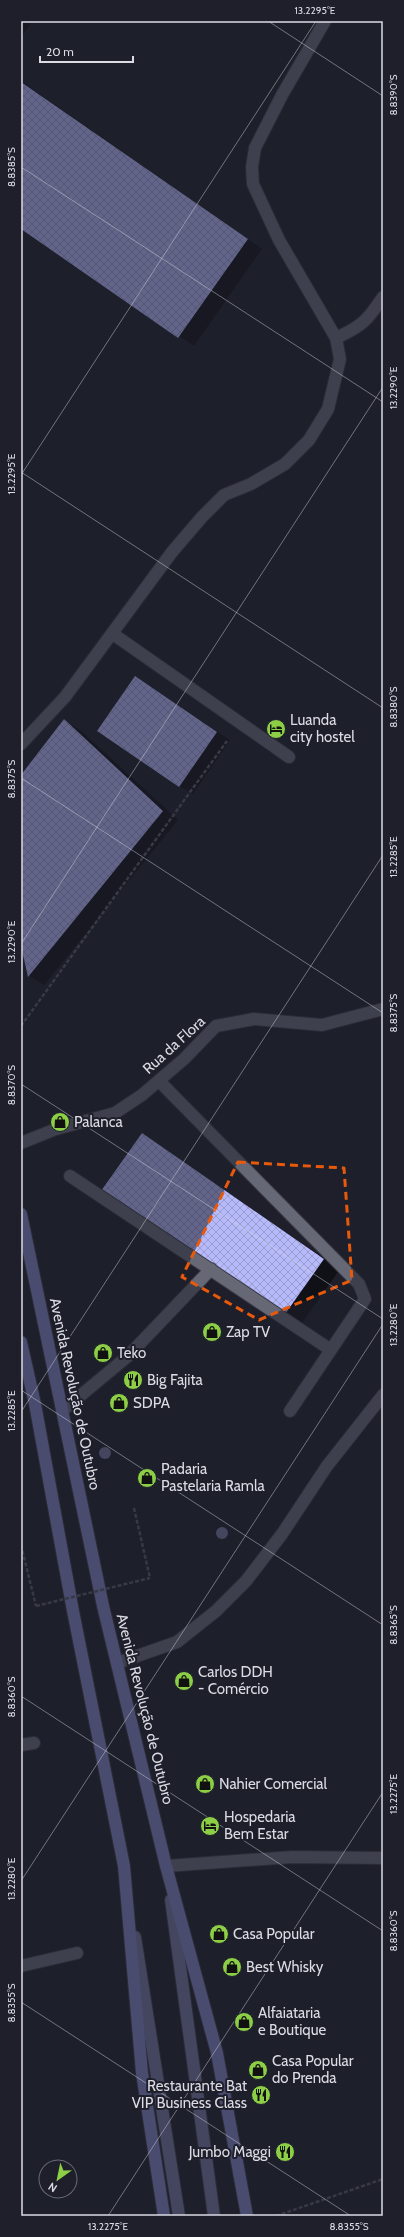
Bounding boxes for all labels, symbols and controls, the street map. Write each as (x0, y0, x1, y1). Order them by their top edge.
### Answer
text: 13.2295°E (295, 4, 336, 17)
scale bar (40, 38, 133, 64)
text: 20 m (46, 44, 74, 59)
text: 8.8390°S (387, 74, 400, 116)
text: 8.8385°S (5, 147, 18, 187)
text: 13.2290°E (387, 366, 400, 409)
text: 13.2295°E (5, 453, 18, 494)
text: 8.8380°S (387, 686, 400, 728)
place label: Luanda city hostel (290, 711, 355, 746)
hotel icon: Luanda city hostel (265, 718, 287, 740)
text: 8.8375°S (5, 759, 18, 798)
text: 13.2285°E (387, 836, 400, 878)
text: 13.2290°E (5, 920, 18, 963)
text: 8.8375°S (387, 993, 400, 1032)
street label: Rua da Flora (139, 1012, 209, 1078)
text: 8.8370°S (5, 1065, 18, 1105)
shop icon: Palanca (49, 1111, 71, 1133)
place label: Palanca (74, 1113, 124, 1131)
street label: Avenida Revolução de Outubro (46, 1296, 104, 1492)
text: 13.2280°E (387, 1303, 400, 1346)
shop icon: Zap TV (201, 1321, 223, 1343)
place label: Zap TV (226, 1323, 271, 1341)
shop icon: Teko (92, 1342, 114, 1364)
place label: Teko (117, 1344, 146, 1362)
restaurant icon: Big Fajita (122, 1369, 144, 1391)
place label: Big Fajita (147, 1371, 203, 1389)
text: 13.2285°E (5, 1390, 18, 1432)
shop icon: SDPA (108, 1392, 130, 1414)
place label: SDPA (133, 1394, 171, 1412)
place label: Padaria Pastelaria Ramla (161, 1460, 266, 1495)
shop icon: Padaria Pastelaria Ramla (136, 1467, 158, 1489)
text: 8.8365°S (387, 1605, 400, 1645)
street label: Avenida Revolução de Outubro (113, 1612, 177, 1806)
place label: Carlos DDH - Comércio (198, 1663, 273, 1698)
shop icon: Carlos DDH - Comércio (173, 1670, 195, 1692)
text: 8.8360°S (5, 1676, 18, 1718)
shop icon: Nahier Comercial (194, 1773, 216, 1795)
text: 13.2275°E (387, 1773, 400, 1814)
place label: Nahier Comercial (219, 1775, 328, 1793)
place label: Hospedaria Bem Estar (224, 1808, 296, 1843)
hotel icon: Hospedaria Bem Estar (199, 1815, 221, 1837)
text: 13.2280°E (5, 1857, 18, 1900)
text: 8.8360°S (387, 1910, 400, 1952)
shop icon: Casa Popular (208, 1923, 230, 1945)
place label: Casa Popular (233, 1925, 315, 1943)
shop icon: Best Whisky (221, 1956, 243, 1978)
place label: Best Whisky (246, 1958, 324, 1976)
text: 8.8355°S (5, 1983, 18, 2023)
place label: Alfaiataria e Boutique (258, 2004, 327, 2039)
shop icon: Alfaiataria e Boutique (233, 2011, 255, 2033)
place label: Casa Popular do Prenda (272, 2052, 354, 2087)
shop icon: Casa Popular do Prenda (247, 2059, 269, 2081)
place label: Restaurante Bat VIP Business Class (132, 2077, 247, 2112)
restaurant icon: Restaurante Bat VIP Business Class (250, 2084, 272, 2106)
restaurant icon: Jumbo Maggi (274, 2141, 296, 2163)
place label: Jumbo Maggi (188, 2143, 271, 2161)
north arrow (38, 2159, 78, 2199)
text: N (45, 2179, 60, 2195)
text: 13.2275°E (88, 2220, 129, 2233)
text: 8.8355°S (329, 2220, 369, 2233)

